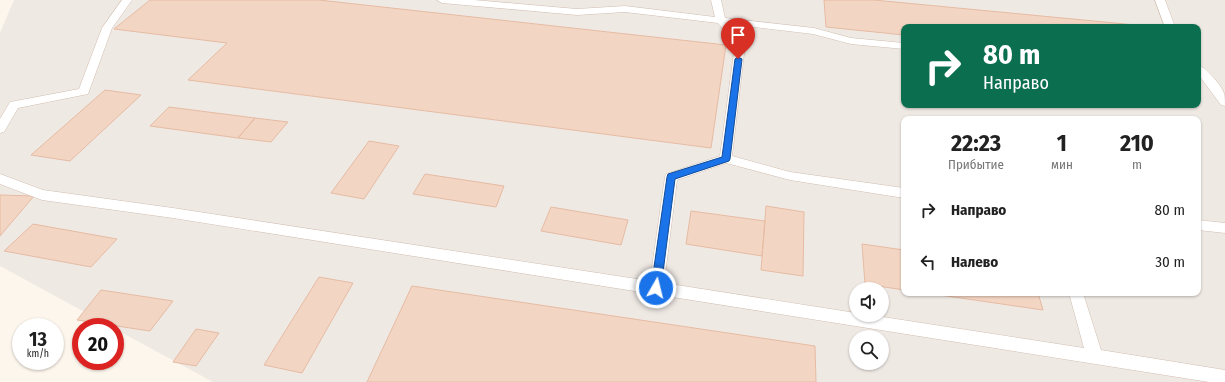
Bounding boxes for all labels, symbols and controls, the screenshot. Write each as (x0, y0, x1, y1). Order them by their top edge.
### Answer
pin (721, 18, 755, 59)
icon: arrive (727, 24, 749, 46)
text: 80 m (983, 38, 1040, 71)
icon: right (917, 40, 969, 92)
text: Направо (983, 72, 1049, 94)
text: 22:23 (951, 129, 1001, 157)
text: 1 (1057, 129, 1067, 157)
text: 210 (1120, 129, 1154, 157)
text: Прибытие (948, 157, 1004, 172)
text: мин (1051, 157, 1073, 172)
text: m (1132, 157, 1142, 172)
icon: right (917, 199, 939, 221)
text: Направо (951, 201, 1006, 219)
text: 80 m (1155, 201, 1185, 219)
icon: left (917, 251, 939, 273)
text: Налево (951, 253, 998, 271)
text: 30 m (1155, 253, 1185, 271)
position arrow (635, 267, 677, 309)
map controls (849, 282, 889, 370)
button: sound (849, 282, 889, 322)
speed limit sign: 20 (72, 318, 124, 370)
text: 13 (29, 327, 47, 351)
button: search (849, 330, 889, 370)
text: km/h (27, 348, 49, 360)

